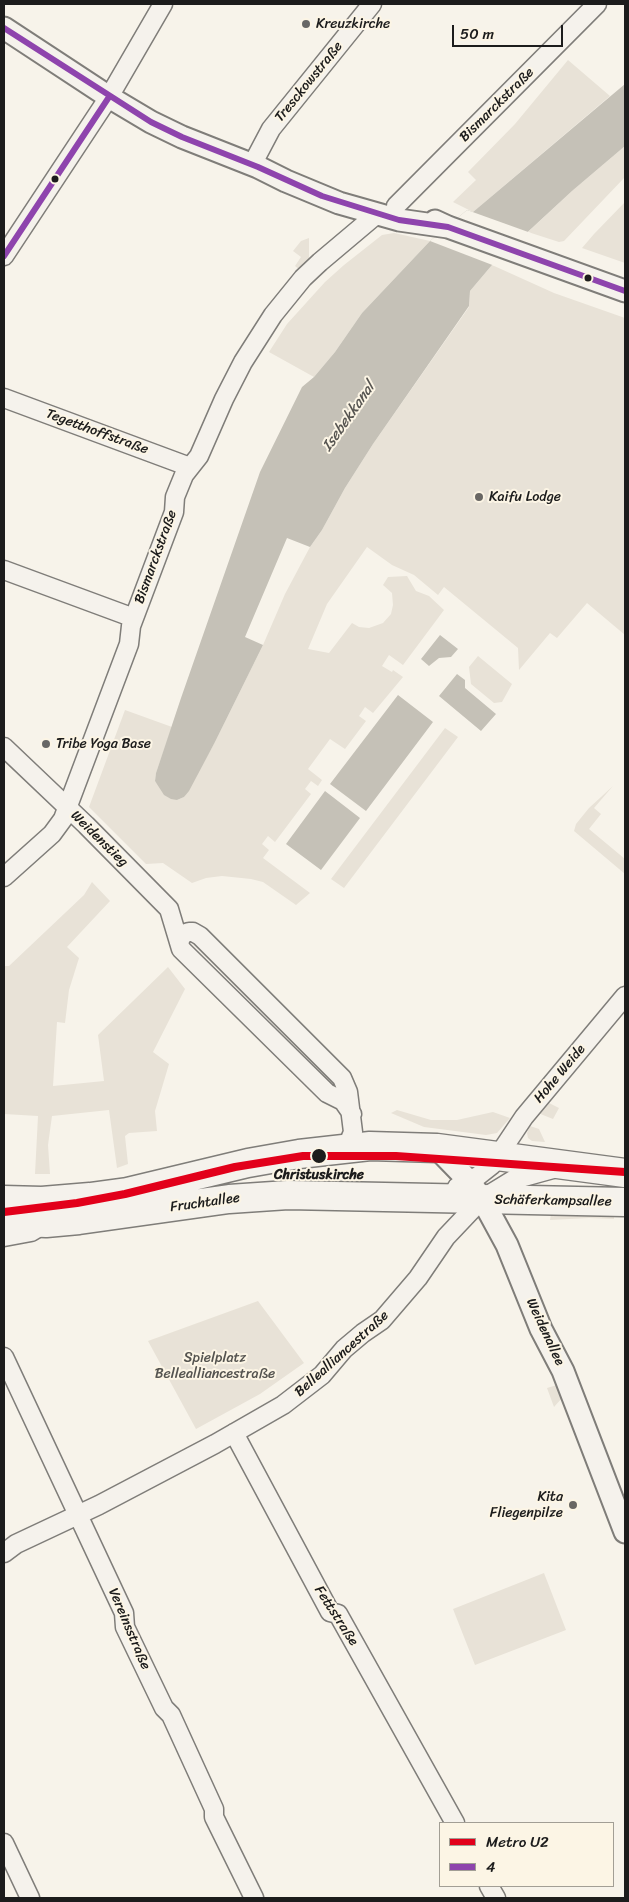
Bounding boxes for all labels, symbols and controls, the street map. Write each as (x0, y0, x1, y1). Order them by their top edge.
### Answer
scale bar (454, 15, 565, 47)
place label: Kreuzkirche (316, 16, 390, 32)
marker: Kreuzkirche (300, 18, 312, 30)
text: 50 m (460, 21, 494, 47)
street label: Tresckowstraße (271, 38, 347, 126)
street label: Bismarckstraße (456, 64, 538, 146)
unlabelled marker (50, 174, 60, 184)
unlabelled marker (583, 273, 593, 283)
water label: Isebekkanal (319, 379, 379, 455)
street label: Tegetthoffstraße (44, 406, 150, 458)
place label: Kaifu Lodge (489, 489, 561, 505)
marker: Kaifu Lodge (473, 491, 485, 503)
street label: Bismarckstraße (131, 508, 181, 606)
place label: Tribe Yoga Base (56, 736, 151, 752)
marker: Tribe Yoga Base (40, 738, 52, 750)
street label: Weidenstieg (67, 807, 131, 871)
street label: Hohe Weide (531, 1041, 589, 1107)
marker: Christuskirche (310, 1147, 328, 1165)
place label: Christuskirche (274, 1167, 364, 1183)
street label: Fruchtallee (169, 1190, 241, 1216)
street label: Schäferkampsallee (494, 1192, 612, 1210)
street label: Weidenallee (522, 1296, 568, 1368)
street label: Bellealliancestraße (292, 1307, 392, 1401)
park label: Spielplatz Bellealliancestraße (155, 1350, 275, 1382)
place label: Kita Fliegenpilze (490, 1489, 563, 1521)
marker: Kita Fliegenpilze (567, 1499, 579, 1511)
street label: Fettstraße (310, 1583, 362, 1649)
street label: Vereinsstraße (104, 1586, 154, 1672)
legend (439, 1822, 614, 1887)
text: Metro U2 (486, 1829, 549, 1855)
text: 4 (486, 1854, 495, 1880)

